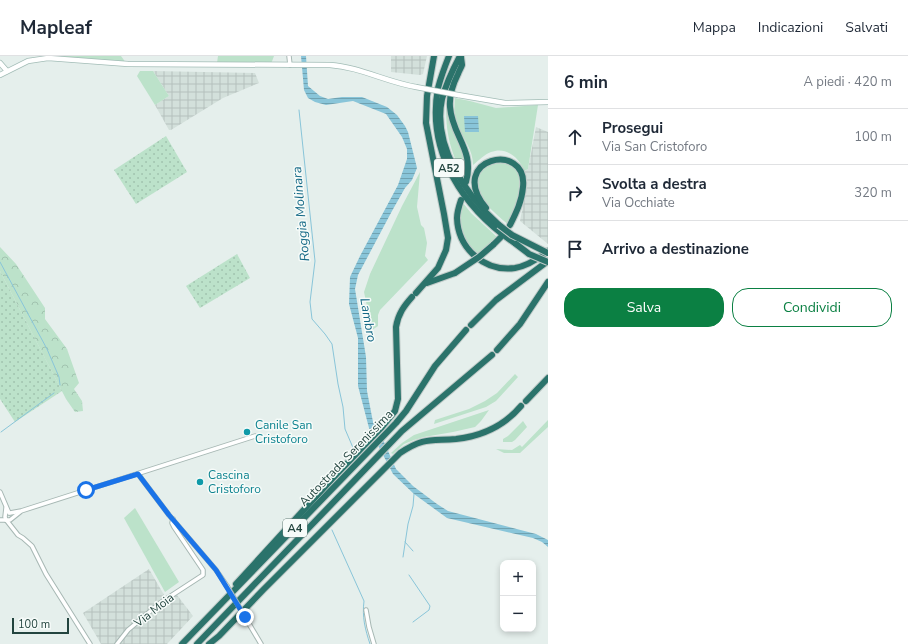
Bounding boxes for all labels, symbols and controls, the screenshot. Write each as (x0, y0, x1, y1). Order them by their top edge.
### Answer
text: Mapleaf (20, 15, 92, 41)
text: Mappa (693, 18, 736, 37)
text: Indicazioni (758, 18, 823, 37)
text: Salvati (845, 18, 888, 37)
text: 6 min (564, 71, 608, 94)
text: A piedi · 420 m (804, 73, 892, 91)
text: Prosegui (602, 118, 663, 138)
icon: ahead (564, 126, 586, 148)
text: 100 m (854, 128, 892, 146)
text: Via San Cristoforo (602, 138, 707, 156)
road number: A52 (434, 159, 464, 177)
water label: Roggia Molinara (288, 166, 314, 262)
text: Svolta a destra (602, 174, 707, 194)
icon: right (564, 182, 586, 204)
text: 320 m (854, 184, 892, 202)
text: Via Occhiate (602, 194, 675, 212)
icon: arrive (564, 238, 586, 260)
text: Arrivo a destinazione (602, 239, 749, 259)
button: Salva (564, 288, 724, 327)
button: Condividi (732, 288, 892, 327)
water label: Lambro (355, 297, 381, 343)
street label: Autostrada Serenissima (296, 406, 396, 510)
place label: Canile San Cristoforo (255, 417, 312, 447)
marker: Canile San Cristoforo (242, 427, 252, 437)
place label: Cascina Cristoforo (208, 467, 261, 497)
marker: Cascina Cristoforo (195, 477, 205, 487)
route start (77, 481, 95, 499)
road number: A4 (283, 519, 307, 537)
map controls (500, 560, 536, 632)
button: + (500, 560, 536, 596)
street label: Via Moia (130, 589, 177, 631)
button: − (500, 596, 536, 632)
route end (236, 608, 254, 626)
scale bar (12, 616, 69, 635)
text: 100 m (18, 617, 50, 632)

